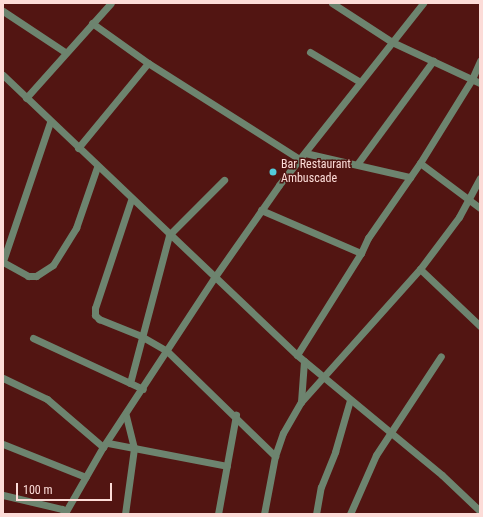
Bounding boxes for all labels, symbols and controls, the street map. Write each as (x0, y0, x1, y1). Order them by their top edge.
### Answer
place label: Bar Restaurant Ambuscade (281, 158, 351, 186)
marker: Bar Restaurant Ambuscade (268, 167, 278, 177)
scale bar (18, 475, 114, 501)
text: 100 m (23, 483, 53, 497)

